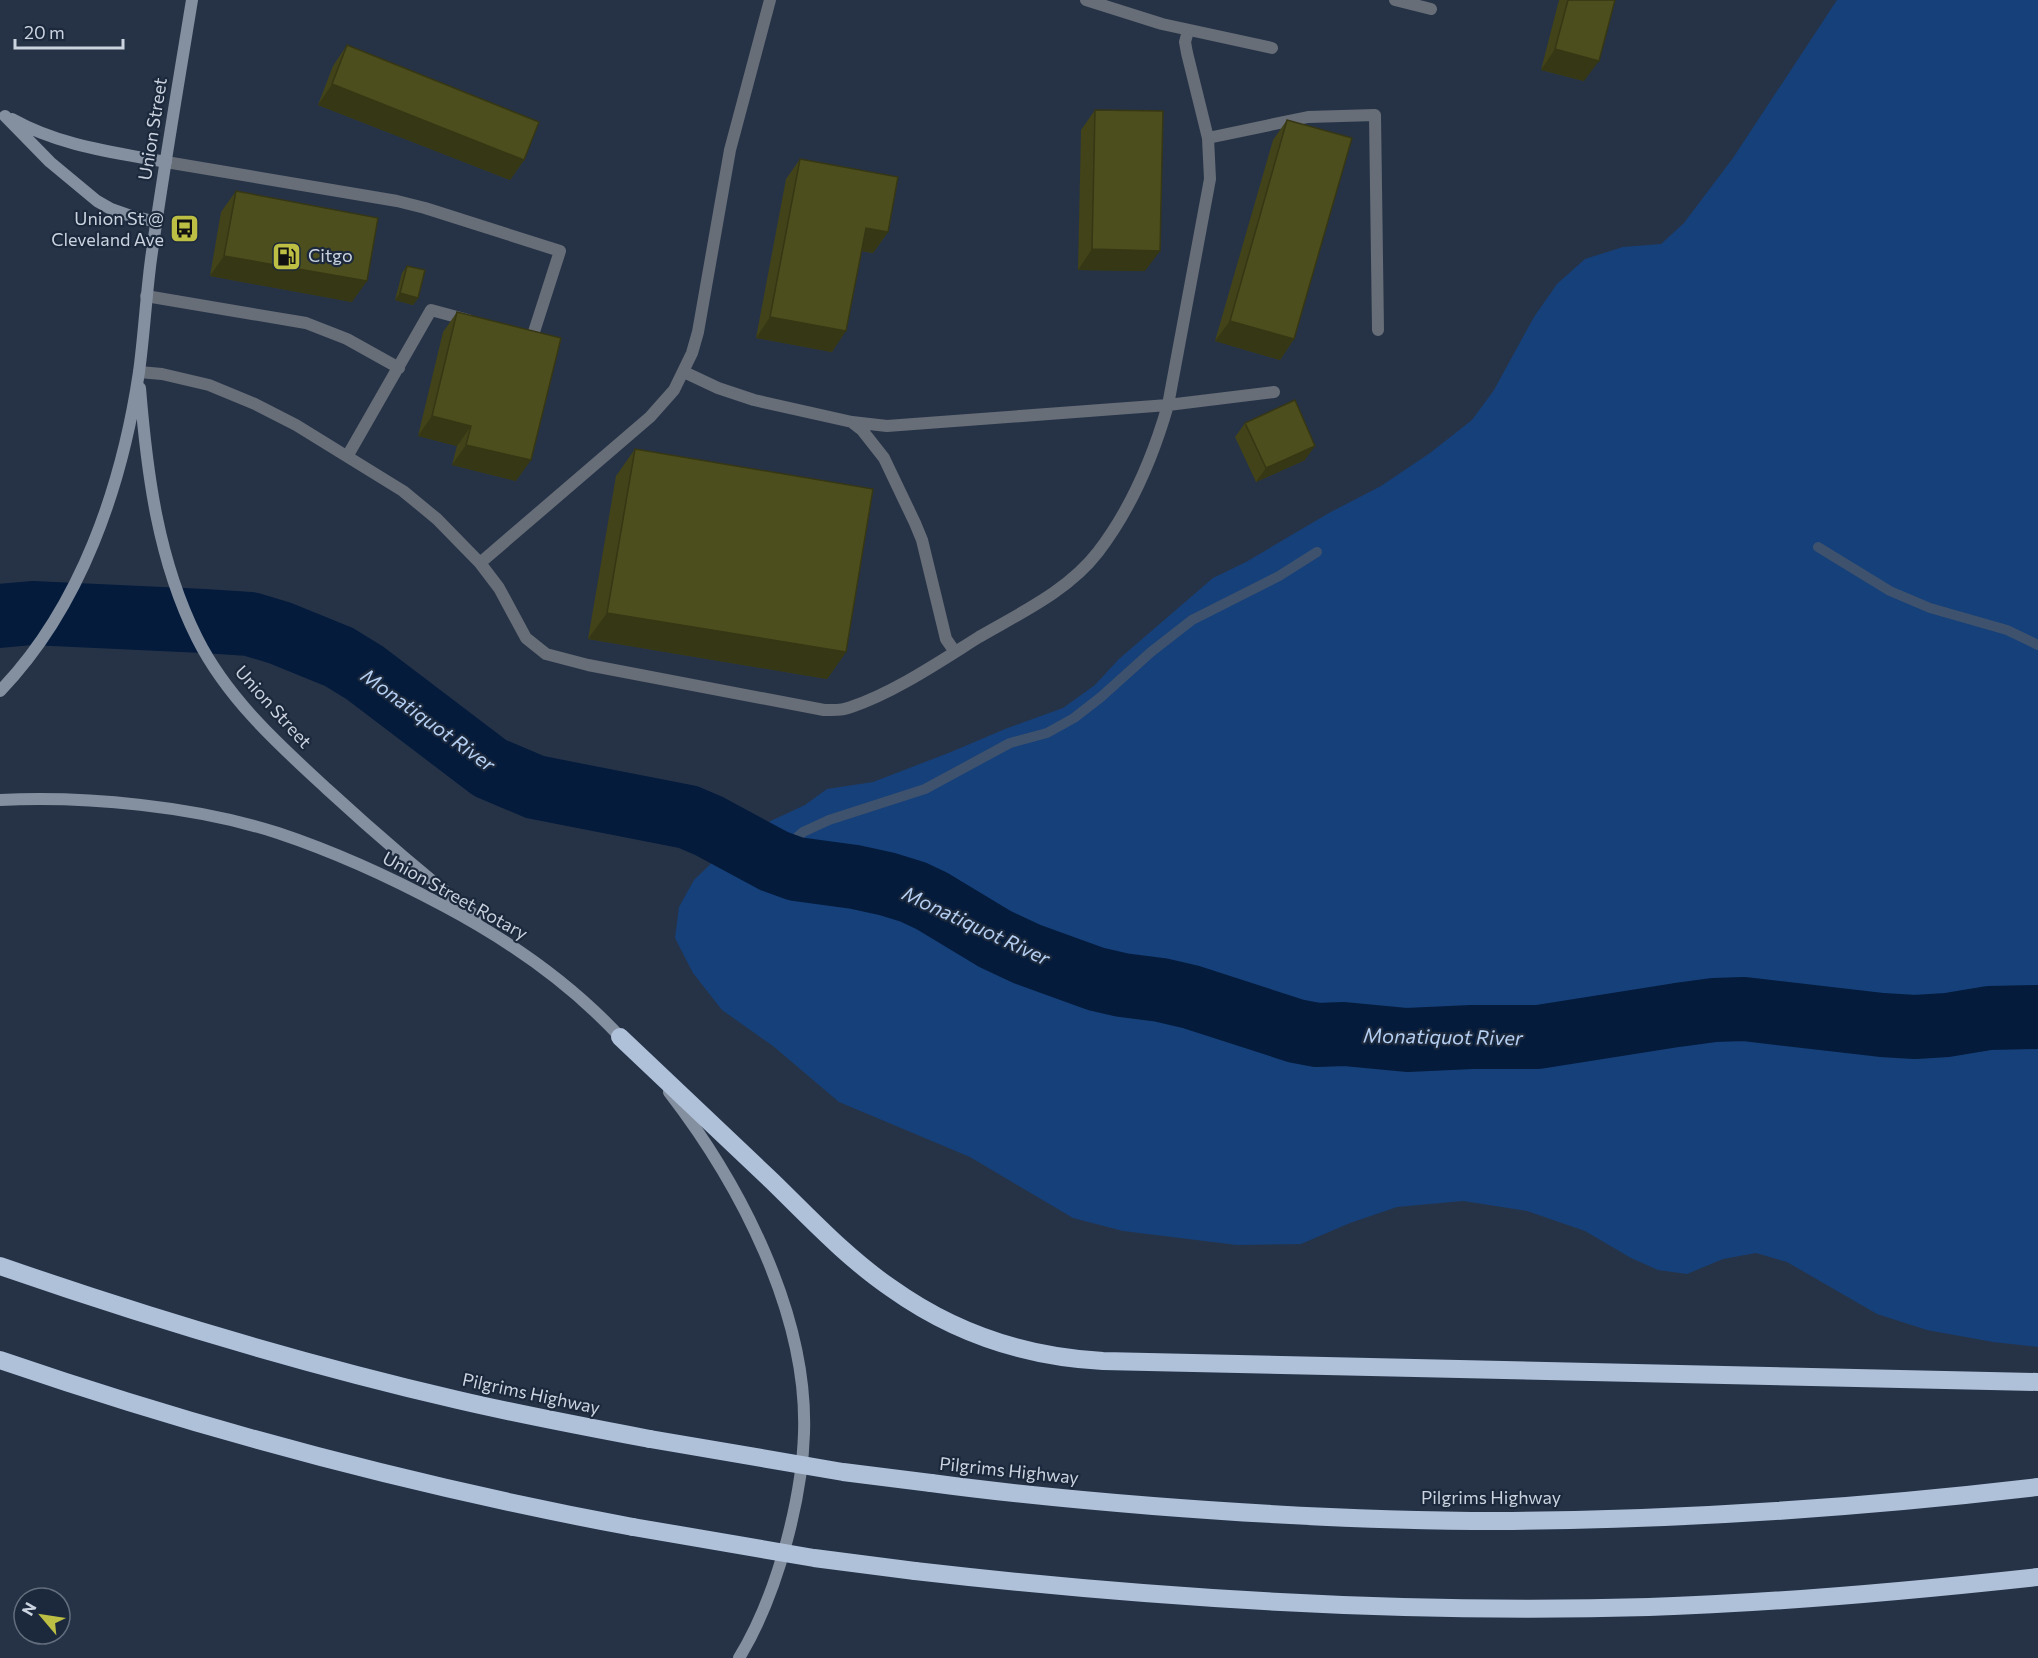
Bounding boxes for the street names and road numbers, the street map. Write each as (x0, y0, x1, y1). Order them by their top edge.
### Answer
street label: Union Street (133, 76, 171, 182)
street label: Union Street (231, 661, 317, 752)
street label: Union Street Rotary (379, 846, 532, 944)
street label: Pilgrims Highway (460, 1368, 602, 1418)
street label: Pilgrims Highway (938, 1452, 1080, 1488)
street label: Pilgrims Highway (1421, 1486, 1561, 1508)

